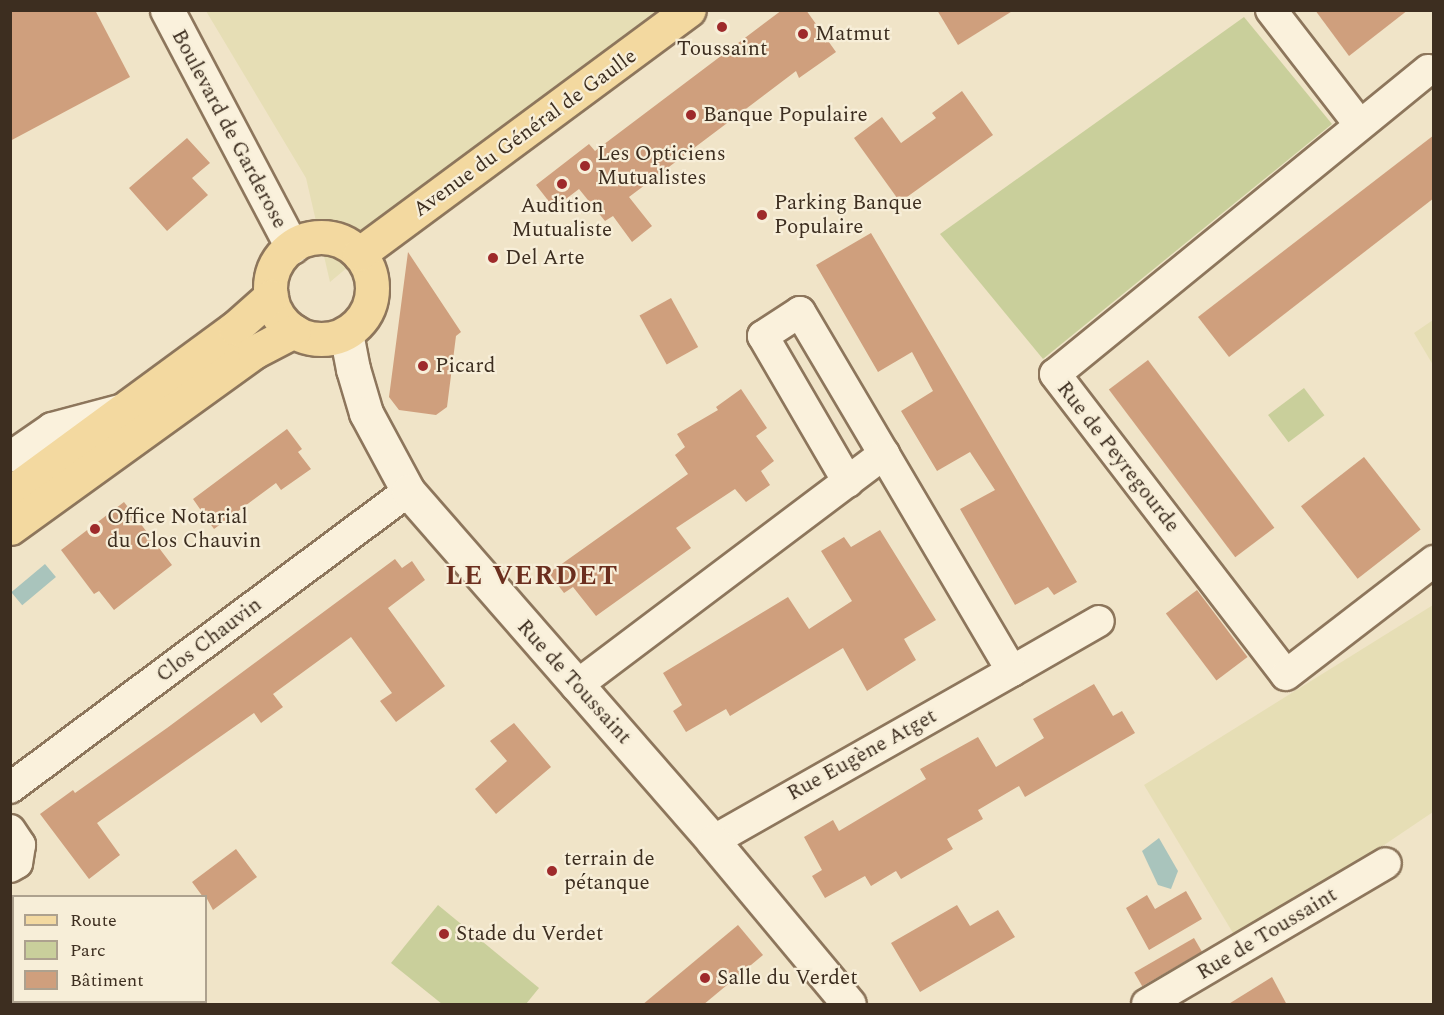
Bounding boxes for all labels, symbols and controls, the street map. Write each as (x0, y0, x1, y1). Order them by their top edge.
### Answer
marker: Toussaint (715, 20, 729, 34)
place label: Matmut (815, 21, 890, 47)
street label: Boulevard de Garderose (166, 25, 292, 233)
marker: Matmut (796, 27, 810, 41)
place label: Toussaint (677, 36, 767, 62)
street label: Avenue du Général de Gaulle (408, 43, 642, 223)
place label: Banque Populaire (703, 102, 868, 128)
marker: Banque Populaire (684, 108, 698, 122)
place label: Les Opticiens Mutualistes (597, 141, 726, 191)
marker: Les Opticiens Mutualistes (578, 159, 592, 173)
marker: Audition Mutualiste (555, 177, 569, 191)
place label: Parking Banque Populaire (774, 190, 922, 240)
place label: Audition Mutualiste (512, 193, 612, 243)
marker: Parking Banque Populaire (755, 208, 769, 222)
place label: Del Arte (505, 245, 585, 271)
marker: Del Arte (486, 251, 500, 265)
place label: Picard (435, 353, 495, 379)
marker: Picard (416, 359, 430, 373)
street label: Rue de Peyregourde (1051, 377, 1185, 537)
place label: Office Notarial du Clos Chauvin (107, 504, 261, 554)
marker: Office Notarial du Clos Chauvin (88, 522, 102, 536)
district label: LE VERDET (445, 561, 619, 593)
street label: Clos Chauvin (151, 592, 267, 688)
street label: Rue de Toussaint (511, 615, 637, 749)
street label: Rue Eugène Atget (783, 703, 941, 807)
place label: terrain de pétanque (564, 846, 655, 896)
marker: terrain de pétanque (545, 864, 559, 878)
street label: Rue de Toussaint (1192, 882, 1342, 986)
legend (12, 895, 207, 1003)
text: Route (70, 907, 117, 934)
place label: Stade du Verdet (456, 921, 603, 947)
marker: Stade du Verdet (437, 927, 451, 941)
text: Parc (70, 937, 106, 964)
place label: Salle du Verdet (717, 965, 858, 991)
text: Bâtiment (70, 967, 144, 994)
marker: Salle du Verdet (698, 971, 712, 985)

